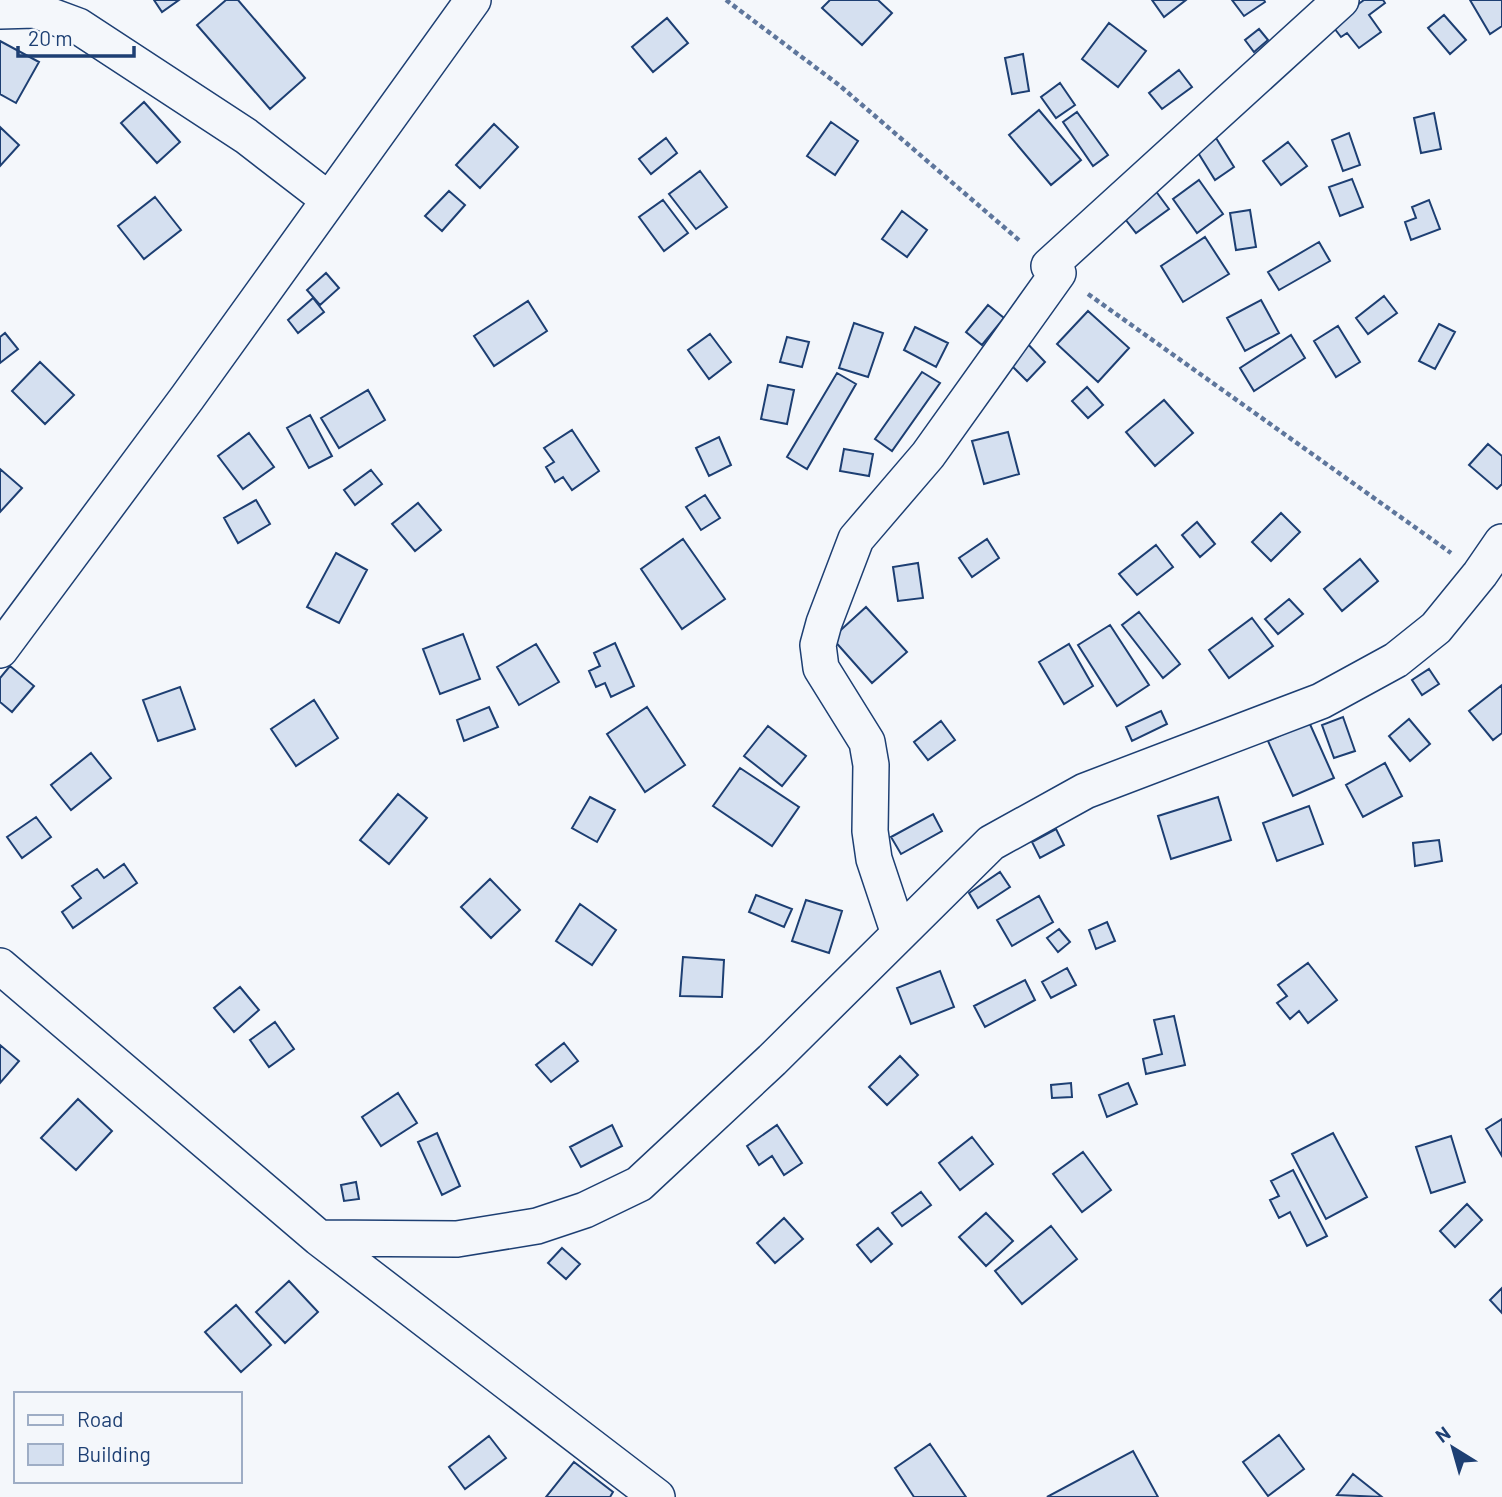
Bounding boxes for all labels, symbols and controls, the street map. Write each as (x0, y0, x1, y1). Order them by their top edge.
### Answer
scale bar (18, 14, 133, 58)
text: 20 m (28, 25, 73, 50)
legend (14, 1392, 242, 1483)
text: Road (77, 1406, 123, 1431)
north arrow (1418, 1413, 1488, 1483)
text: N (1430, 1421, 1454, 1447)
text: Building (77, 1441, 151, 1466)

